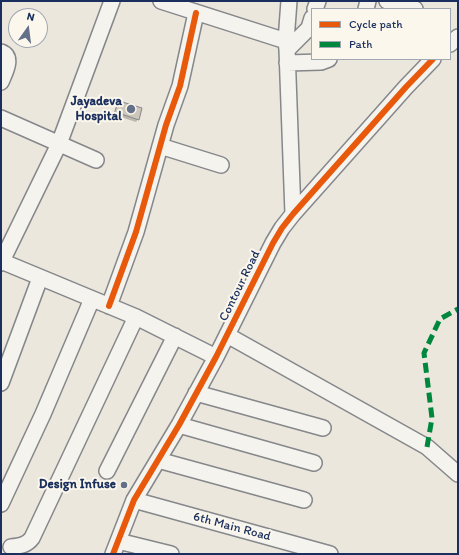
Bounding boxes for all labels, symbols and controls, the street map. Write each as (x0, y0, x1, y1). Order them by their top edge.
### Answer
north arrow (8, 8, 48, 48)
legend (311, 8, 451, 60)
text: N (26, 10, 36, 24)
text: Cycle path (349, 17, 403, 31)
text: Path (349, 37, 372, 51)
place label: Jayadeva Hospital (71, 94, 122, 125)
marker: Jayadeva Hospital (125, 103, 137, 115)
street label: Contour Road (216, 248, 264, 324)
place label: Design Infuse (39, 477, 116, 493)
marker: Design Infuse (119, 480, 129, 490)
street label: 6th Main Road (191, 509, 273, 545)

